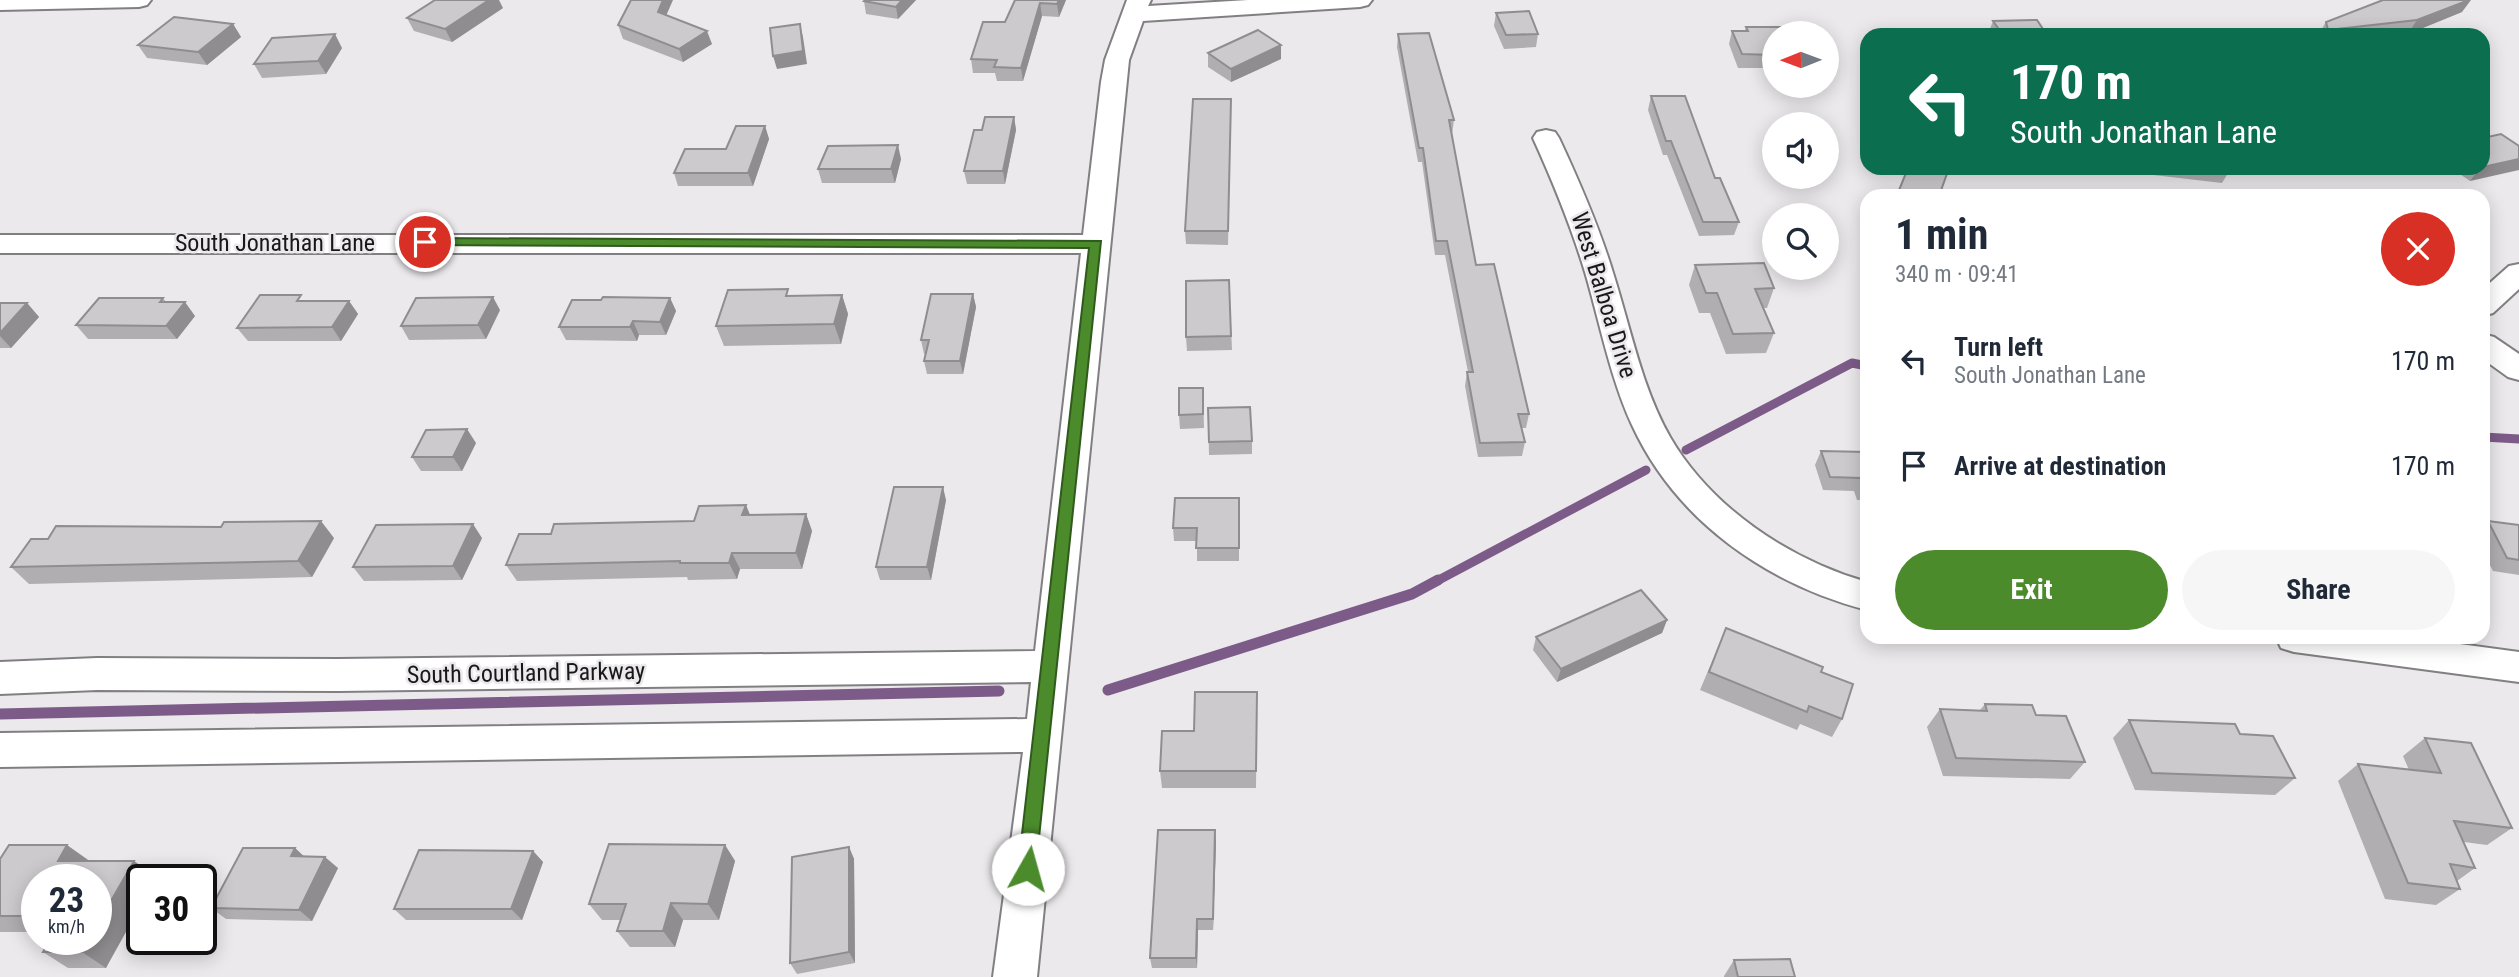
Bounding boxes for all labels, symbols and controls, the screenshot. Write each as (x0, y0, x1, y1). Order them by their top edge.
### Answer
north arrow (1762, 21, 1839, 98)
map controls (1762, 21, 1839, 280)
text: 170 m (2010, 54, 2132, 111)
icon: left (1895, 56, 1986, 147)
button: sound (1762, 112, 1839, 189)
text: South Jonathan Lane (2010, 113, 2277, 151)
button: search (1762, 203, 1839, 280)
street label: West Balboa Drive (1566, 209, 1642, 381)
text: 1 min (1895, 210, 1988, 259)
pin (395, 212, 455, 272)
button: close (2381, 212, 2455, 286)
icon: arrive (406, 223, 444, 261)
street label: South Jonathan Lane (175, 229, 375, 257)
text: 340 m · 09:41 (1895, 261, 2019, 288)
text: Turn left (1954, 332, 2043, 362)
icon: left (1895, 342, 1933, 380)
text: 170 m (2391, 346, 2455, 376)
text: South Jonathan Lane (1954, 362, 2146, 389)
icon: arrive (1895, 447, 1933, 485)
text: Arrive at destination (1954, 451, 2166, 481)
text: 170 m (2391, 451, 2455, 481)
button: Exit (1895, 550, 2168, 630)
button: Share (2182, 550, 2455, 630)
street label: South Courtland Parkway (407, 657, 645, 689)
position arrow (991, 832, 1065, 906)
speed limit sign: 30 (126, 864, 217, 955)
text: 23 (49, 880, 84, 921)
text: km/h (48, 916, 85, 937)

